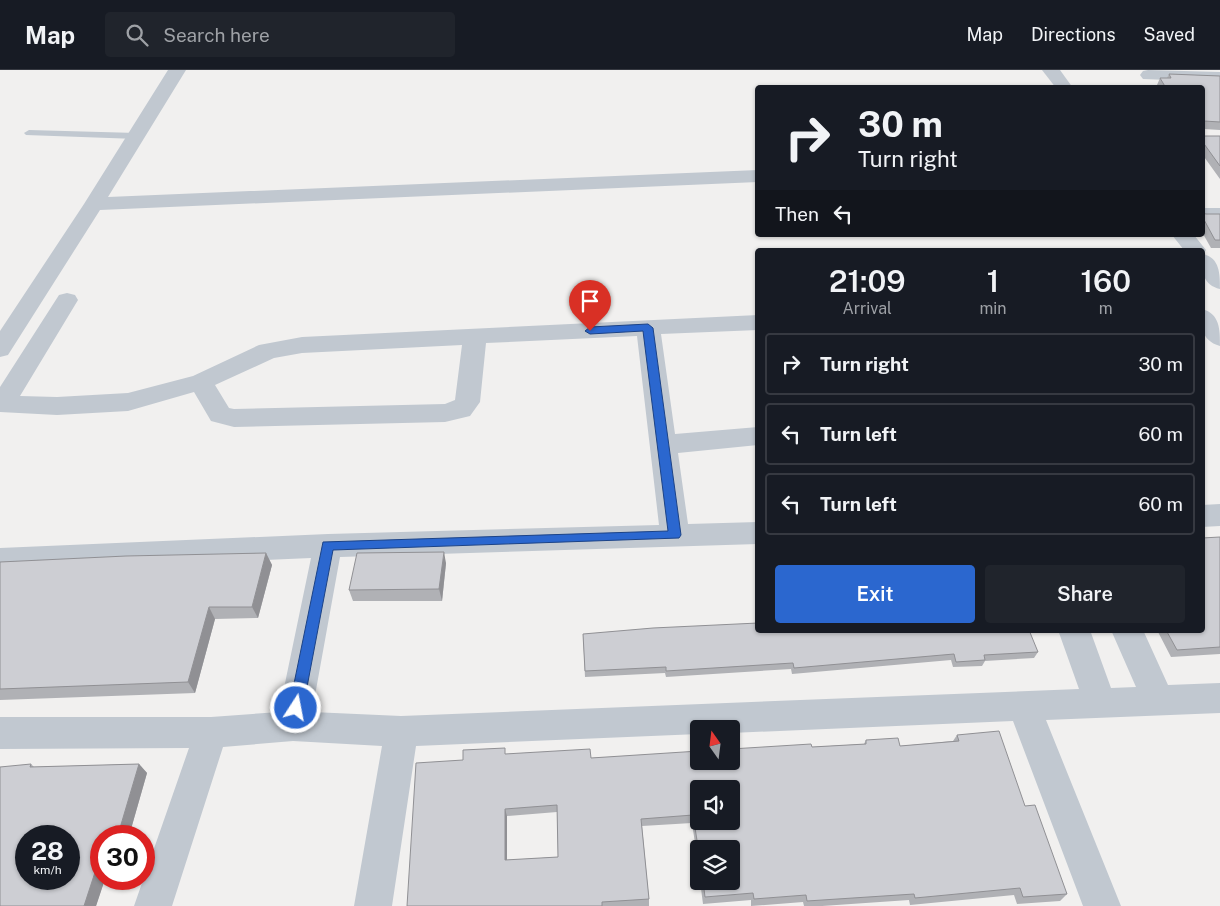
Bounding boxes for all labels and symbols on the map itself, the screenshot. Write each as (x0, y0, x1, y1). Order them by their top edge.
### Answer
pin (569, 280, 611, 331)
position arrow (269, 681, 321, 733)
north arrow (690, 720, 740, 770)
speed limit sign: 30 (90, 825, 155, 890)

